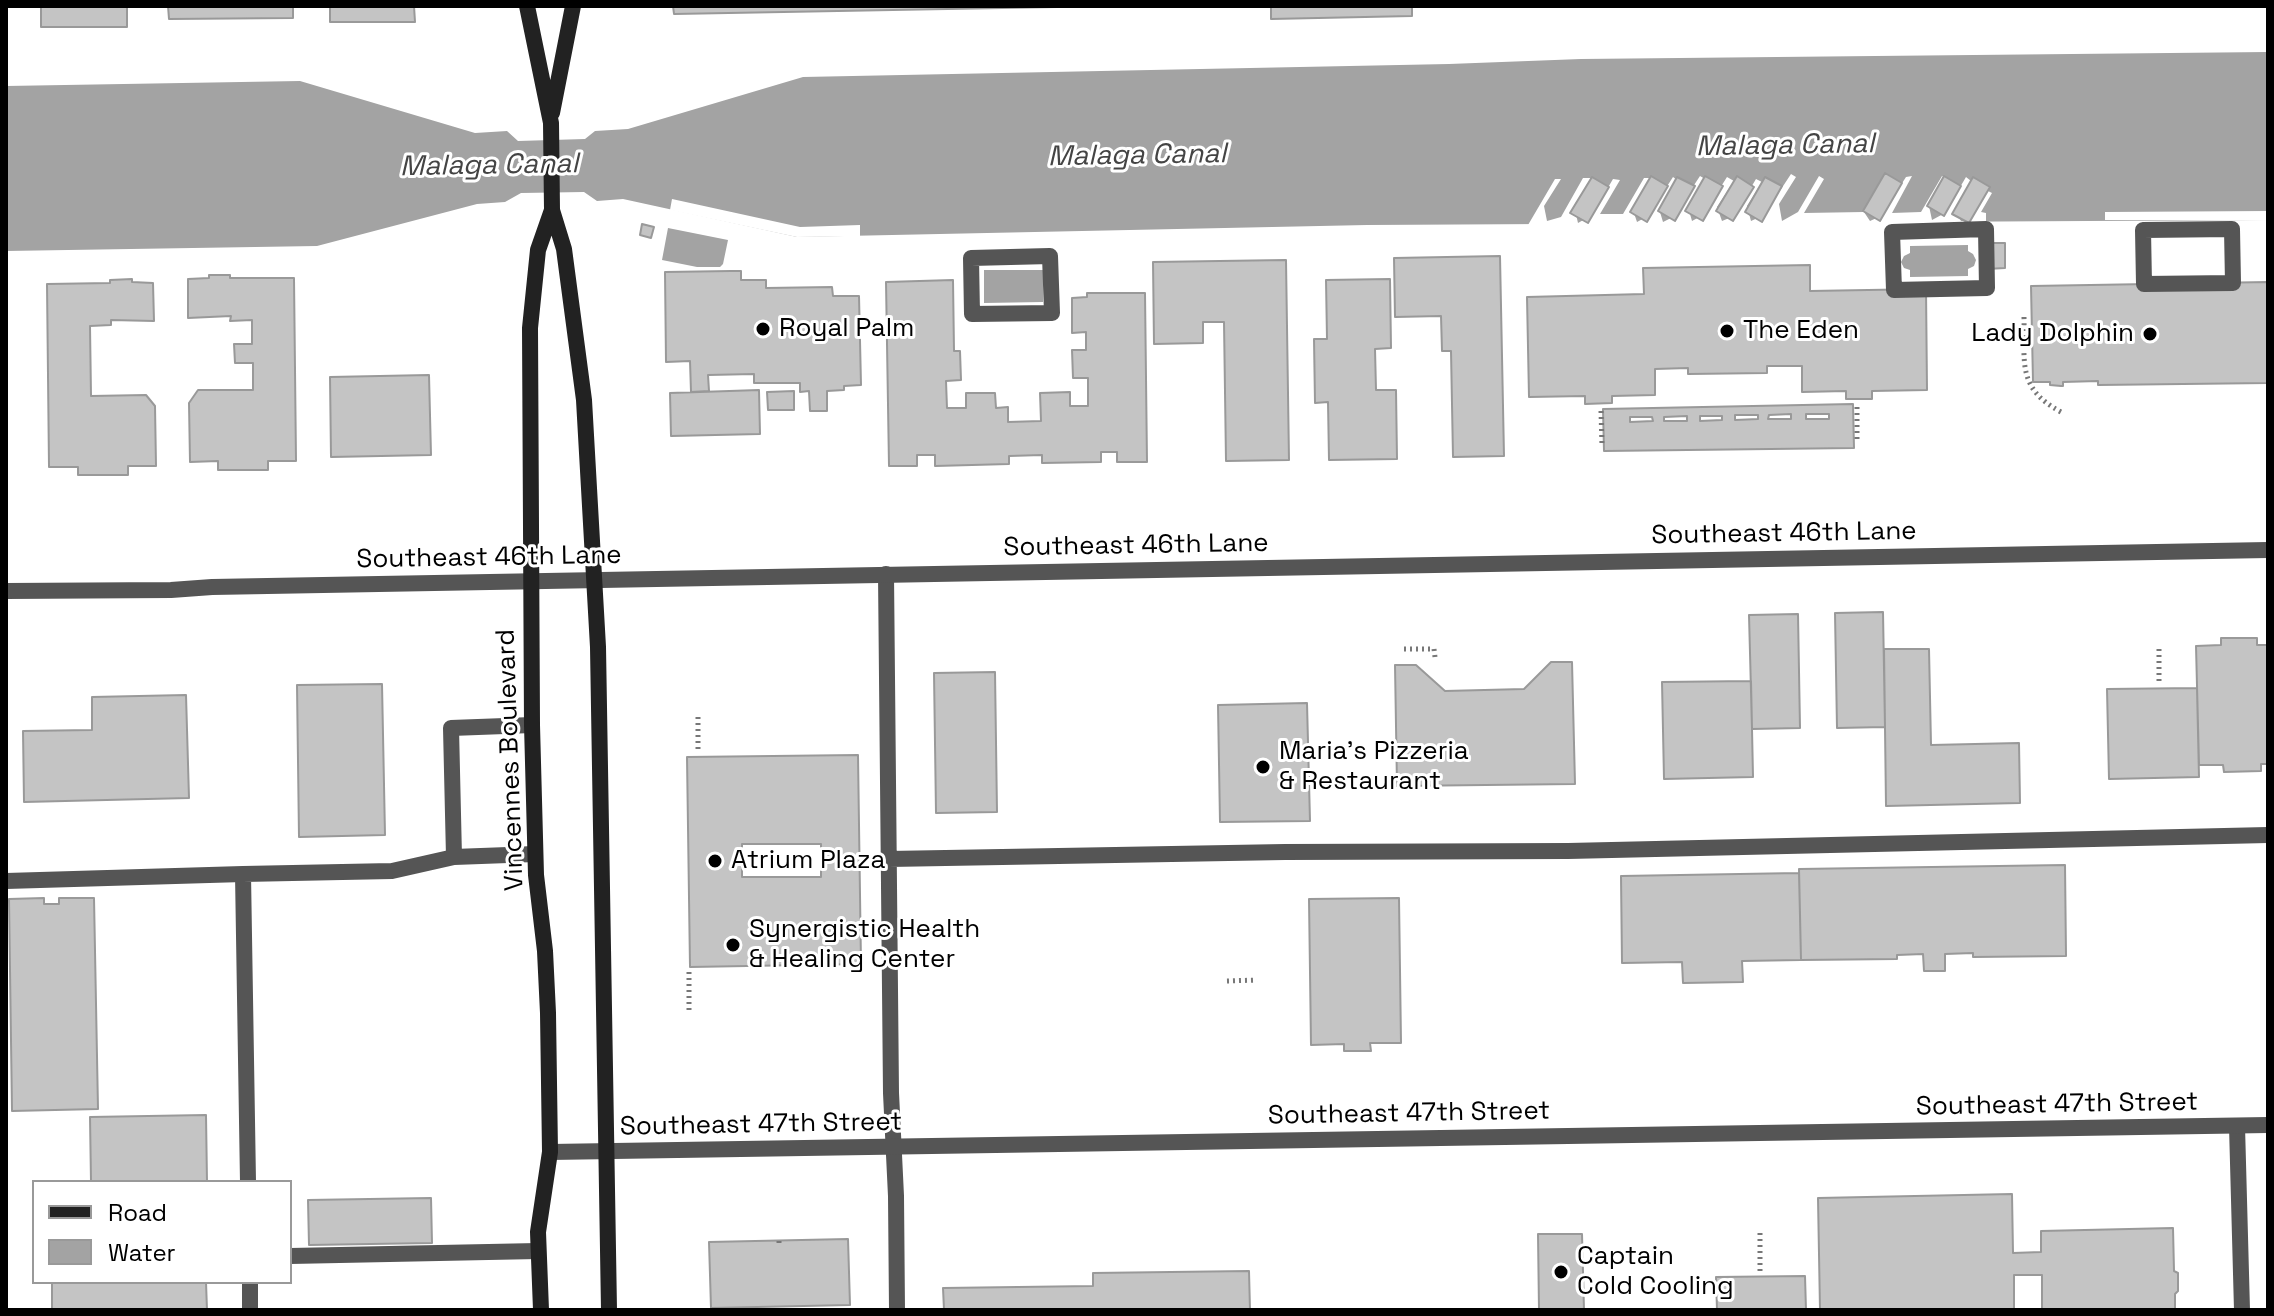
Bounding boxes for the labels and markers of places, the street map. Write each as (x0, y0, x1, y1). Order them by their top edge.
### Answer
place label: Royal Palm (779, 313, 914, 345)
place label: The Eden (1743, 315, 1859, 347)
place label: Lady Dolphin (1971, 318, 2134, 350)
marker: Royal Palm (754, 320, 772, 338)
marker: The Eden (1718, 322, 1736, 340)
marker: Lady Dolphin (2141, 325, 2159, 343)
place label: Maria's Pizzeria & Restaurant (1279, 736, 1469, 798)
marker: Maria's Pizzeria & Restaurant (1254, 758, 1272, 776)
place label: Atrium Plaza (731, 845, 885, 877)
marker: Atrium Plaza (706, 852, 724, 870)
place label: Synergistic Health & Healing Center (749, 914, 980, 976)
marker: Synergistic Health & Healing Center (724, 936, 742, 954)
place label: Captain Cold Cooling (1577, 1241, 1734, 1302)
marker: Captain Cold Cooling (1552, 1263, 1570, 1281)

